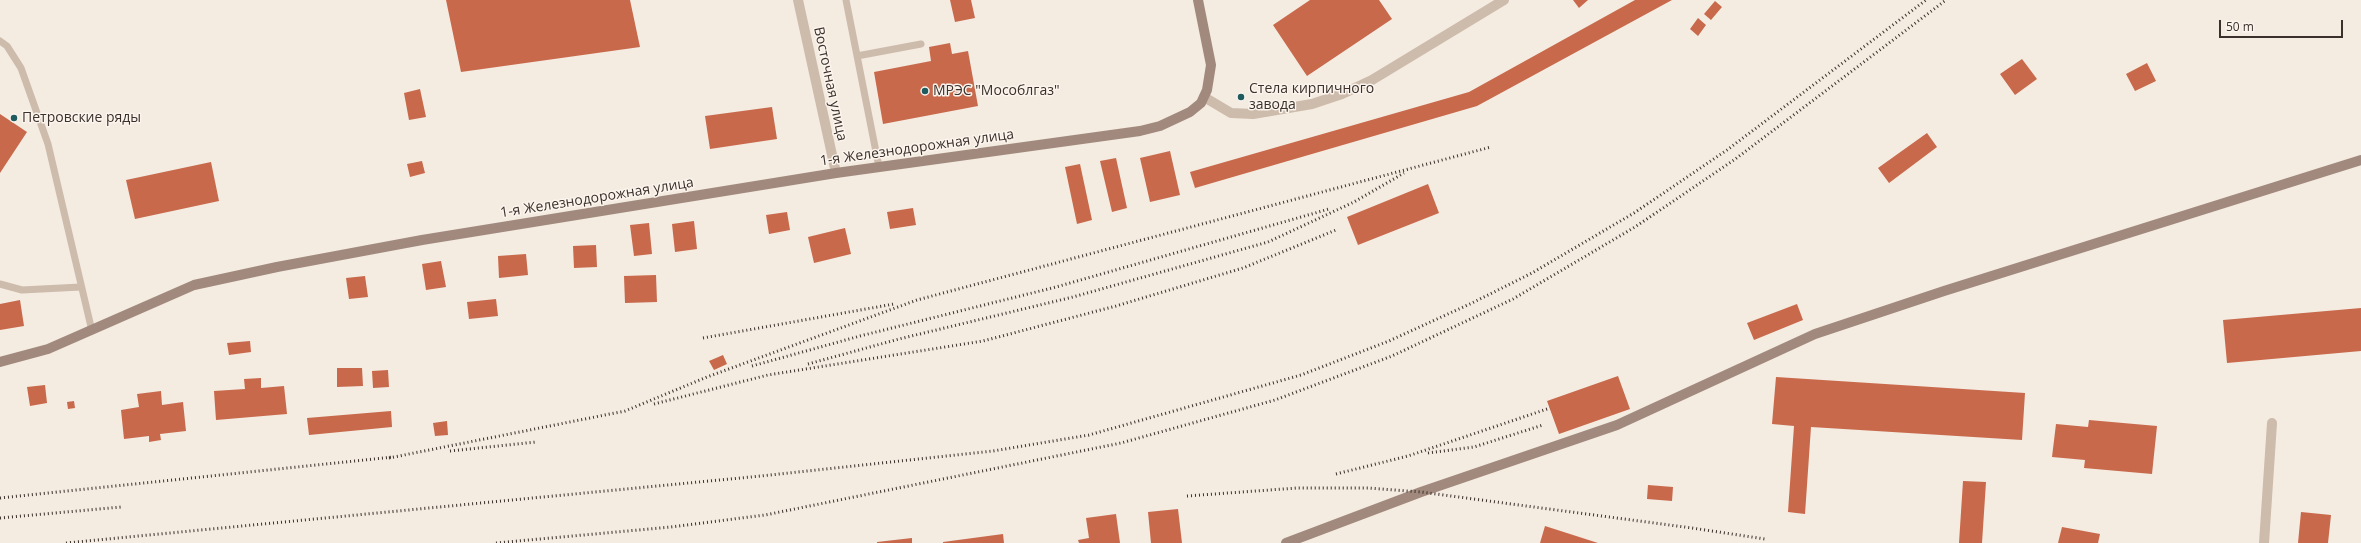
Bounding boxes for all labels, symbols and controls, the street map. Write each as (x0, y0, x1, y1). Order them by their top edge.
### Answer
scale bar (2221, 12, 2345, 38)
text: 50 m (2226, 18, 2254, 35)
street label: Восточная улица (810, 25, 850, 143)
place label: Стела кирпичного завода (1249, 81, 1374, 114)
place label: МРЭС "Мособлгаз" (933, 83, 1060, 99)
marker: МРЭС "Мособлгаз" (920, 86, 930, 96)
marker: Стела кирпичного завода (1236, 92, 1246, 102)
place label: Петровские ряды (22, 110, 141, 126)
marker: Петровские ряды (9, 113, 19, 123)
street label: 1-я Железнодорожная улица (819, 126, 1015, 170)
street label: 1-я Железнодорожная улица (499, 174, 695, 222)

